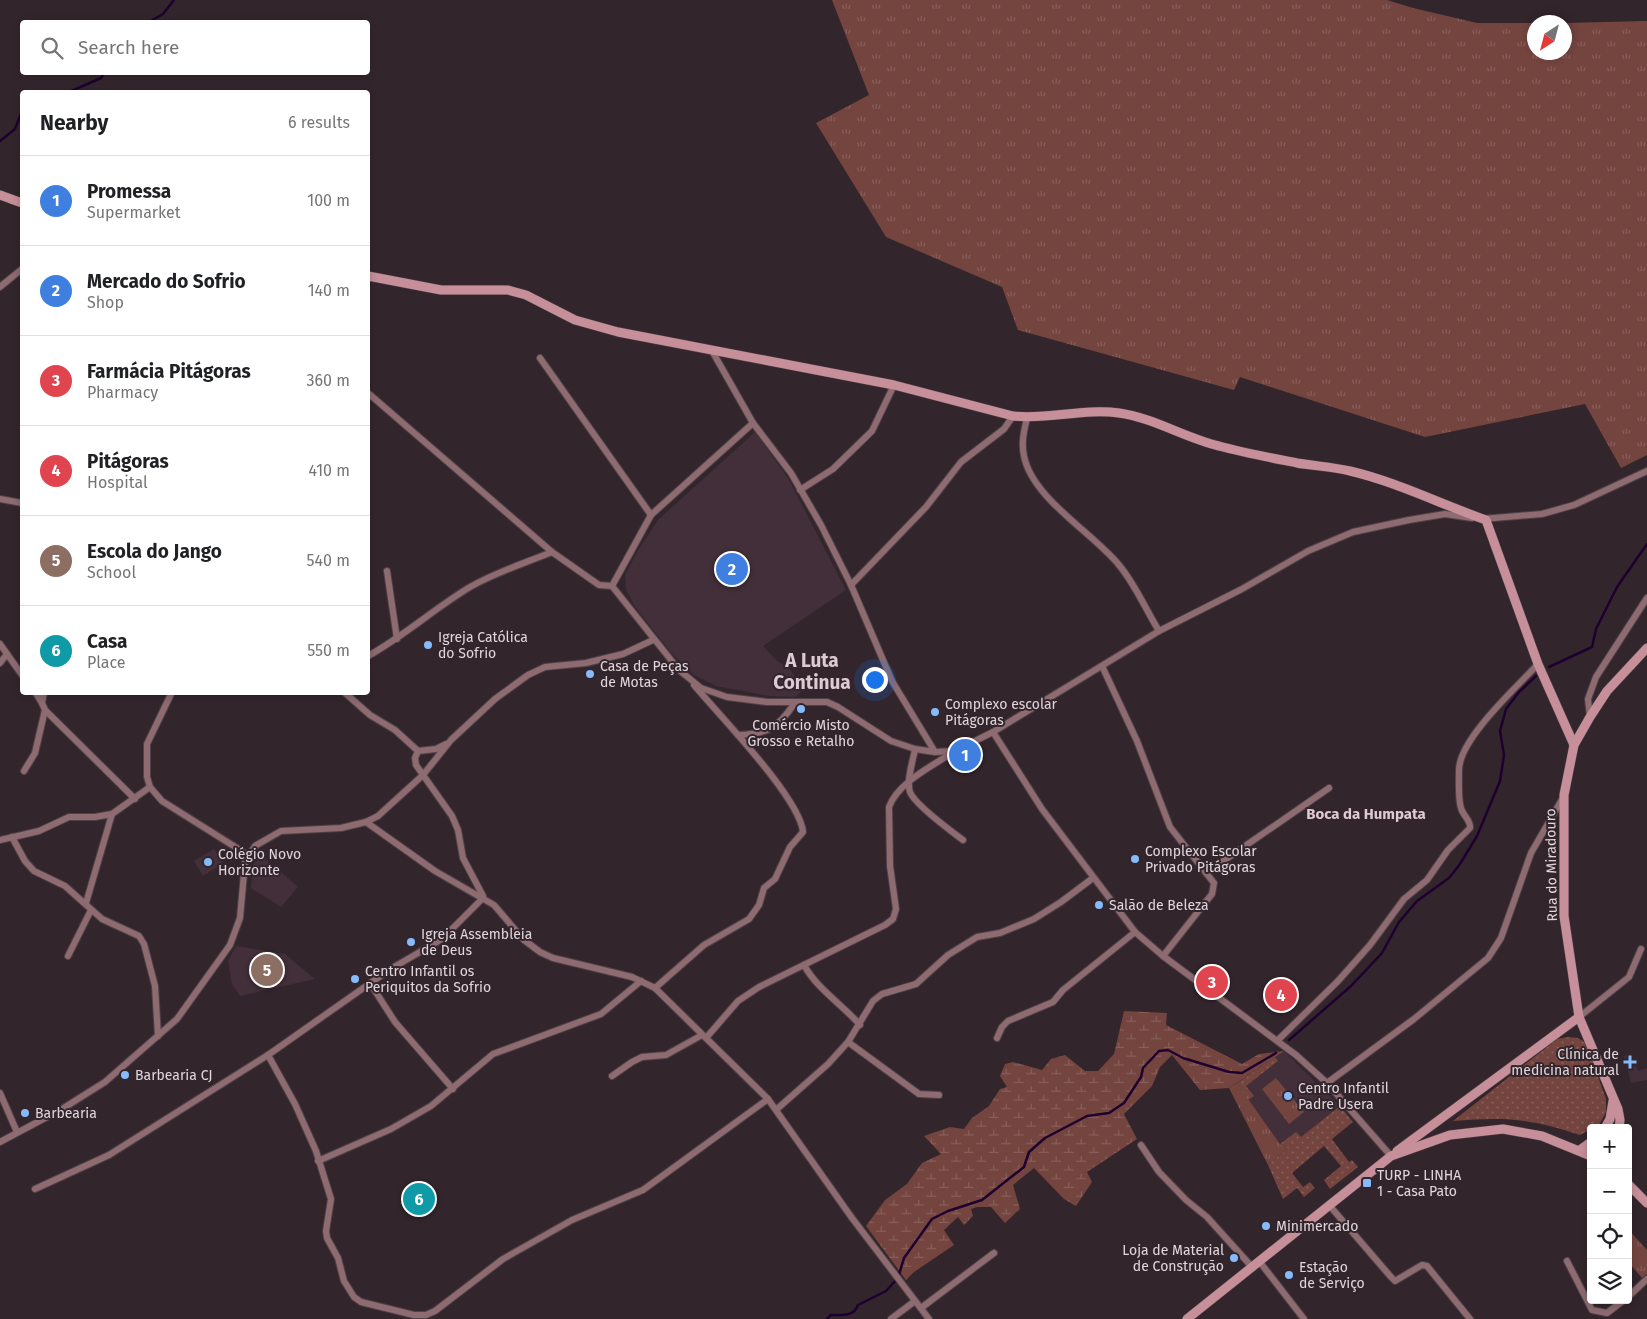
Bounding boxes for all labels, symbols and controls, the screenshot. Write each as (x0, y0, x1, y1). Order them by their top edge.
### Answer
north arrow (1527, 15, 1572, 60)
search box (20, 20, 370, 75)
icon: search (38, 34, 66, 62)
text: Search here (78, 36, 179, 59)
text: Nearby (40, 110, 108, 136)
text: 6 results (288, 113, 350, 132)
text: Promessa (87, 180, 171, 203)
text: 1 (52, 191, 60, 210)
text: 100 m (307, 191, 350, 210)
text: Supermarket (87, 203, 181, 222)
text: Mercado do Sofrio (87, 270, 246, 293)
text: 2 (52, 281, 60, 300)
text: 140 m (308, 281, 350, 300)
text: Shop (87, 293, 124, 312)
text: Farmácia Pitágoras (87, 360, 251, 383)
text: 3 (52, 371, 60, 390)
text: 360 m (307, 371, 350, 390)
text: Pharmacy (87, 383, 158, 402)
text: Pitágoras (87, 450, 169, 473)
text: 4 (51, 461, 61, 480)
text: 410 m (309, 461, 350, 480)
text: Hospital (87, 473, 148, 492)
text: Escola do Jango (87, 540, 222, 563)
pin: 2 (716, 550, 748, 588)
text: 5 (52, 551, 60, 570)
text: 540 m (307, 551, 350, 570)
text: School (87, 563, 136, 582)
place label: Igreja Católica do Sofrio (438, 629, 528, 662)
text: Casa (87, 630, 127, 653)
marker: Igreja Católica do Sofrio (422, 639, 434, 651)
text: 6 (51, 641, 61, 660)
text: 550 m (307, 641, 350, 660)
district label: A Luta Continua (773, 649, 851, 694)
text: Place (87, 653, 126, 672)
place label: Casa de Peças de Motas (600, 658, 689, 691)
your location (862, 667, 888, 693)
marker: Casa de Peças de Motas (584, 668, 596, 680)
place label: Complexo escolar Pitágoras (945, 696, 1058, 729)
marker: Comércio Misto Grosso e Retalho (795, 703, 807, 715)
marker: Complexo escolar Pitágoras (929, 706, 941, 718)
place label: Comércio Misto Grosso e Retalho (748, 717, 854, 750)
pin: 1 (949, 736, 981, 774)
district label: Boca da Humpata (1306, 805, 1426, 823)
street label: Rua do Miradouro (1542, 808, 1561, 922)
place label: Complexo Escolar Privado Pitágoras (1145, 843, 1257, 876)
place label: Colégio Novo Horizonte (218, 846, 301, 879)
marker: Complexo Escolar Privado Pitágoras (1129, 853, 1141, 865)
marker: Colégio Novo Horizonte (202, 856, 214, 868)
place label: Salão de Beleza (1109, 897, 1209, 914)
marker: Salão de Beleza (1093, 899, 1105, 911)
place label: Igreja Assembleia de Deus (421, 926, 532, 959)
marker: Igreja Assembleia de Deus (405, 936, 417, 948)
pin: 5 (251, 951, 283, 989)
place label: Centro Infantil os Periquitos da Sofrio (365, 963, 491, 996)
pin: 3 (1196, 963, 1228, 1001)
marker: Centro Infantil os Periquitos da Sofrio (349, 973, 361, 985)
pin: 4 (1265, 976, 1297, 1014)
place label: Clínica de medicina natural (1511, 1046, 1619, 1079)
marker: Clínica de medicina natural (1623, 1055, 1637, 1069)
place label: Barbearia CJ (135, 1067, 213, 1084)
marker: Barbearia CJ (119, 1069, 131, 1081)
place label: Centro Infantil Padre Usera (1298, 1080, 1389, 1113)
marker: Centro Infantil Padre Usera (1282, 1090, 1294, 1102)
place label: Barbearia (35, 1105, 97, 1122)
marker: Barbearia (19, 1107, 31, 1119)
map controls (1587, 1124, 1632, 1304)
button: + (1587, 1124, 1632, 1169)
place label: TURP - LINHA 1 - Casa Pato (1377, 1167, 1461, 1200)
button: − (1587, 1169, 1632, 1214)
marker: TURP - LINHA 1 - Casa Pato (1361, 1177, 1373, 1189)
pin: 6 (403, 1180, 435, 1218)
button: locate (1587, 1214, 1632, 1259)
place label: Minimercado (1276, 1218, 1358, 1235)
marker: Minimercado (1260, 1220, 1272, 1232)
place label: Loja de Material de Construção (1122, 1242, 1224, 1275)
marker: Loja de Material de Construção (1228, 1252, 1240, 1264)
place label: Estação de Serviço (1299, 1259, 1365, 1292)
button: layers (1587, 1259, 1632, 1304)
marker: Estação de Serviço (1283, 1269, 1295, 1281)

